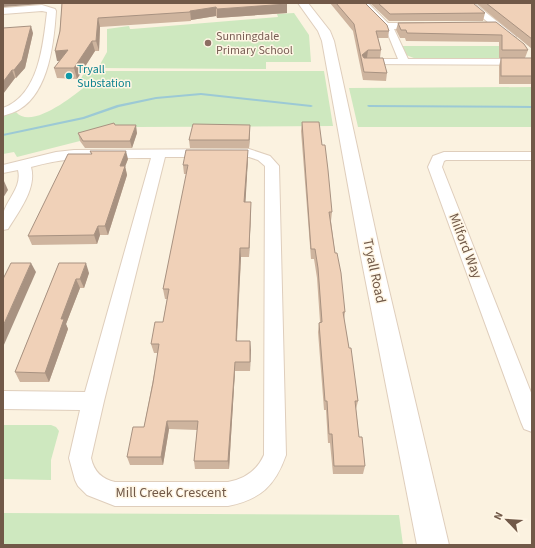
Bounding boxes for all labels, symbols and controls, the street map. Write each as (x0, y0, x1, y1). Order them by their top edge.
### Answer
place label: Sunningdale Primary School (216, 28, 293, 59)
marker: Sunningdale Primary School (203, 38, 213, 48)
place label: Tryall Substation (77, 61, 131, 92)
marker: Tryall Substation (64, 71, 74, 81)
street label: Milford Way (443, 210, 487, 282)
street label: Tryall Road (357, 237, 391, 305)
street label: Mill Creek Crescent (116, 483, 227, 503)
north arrow (487, 500, 527, 540)
text: N (490, 509, 507, 522)

